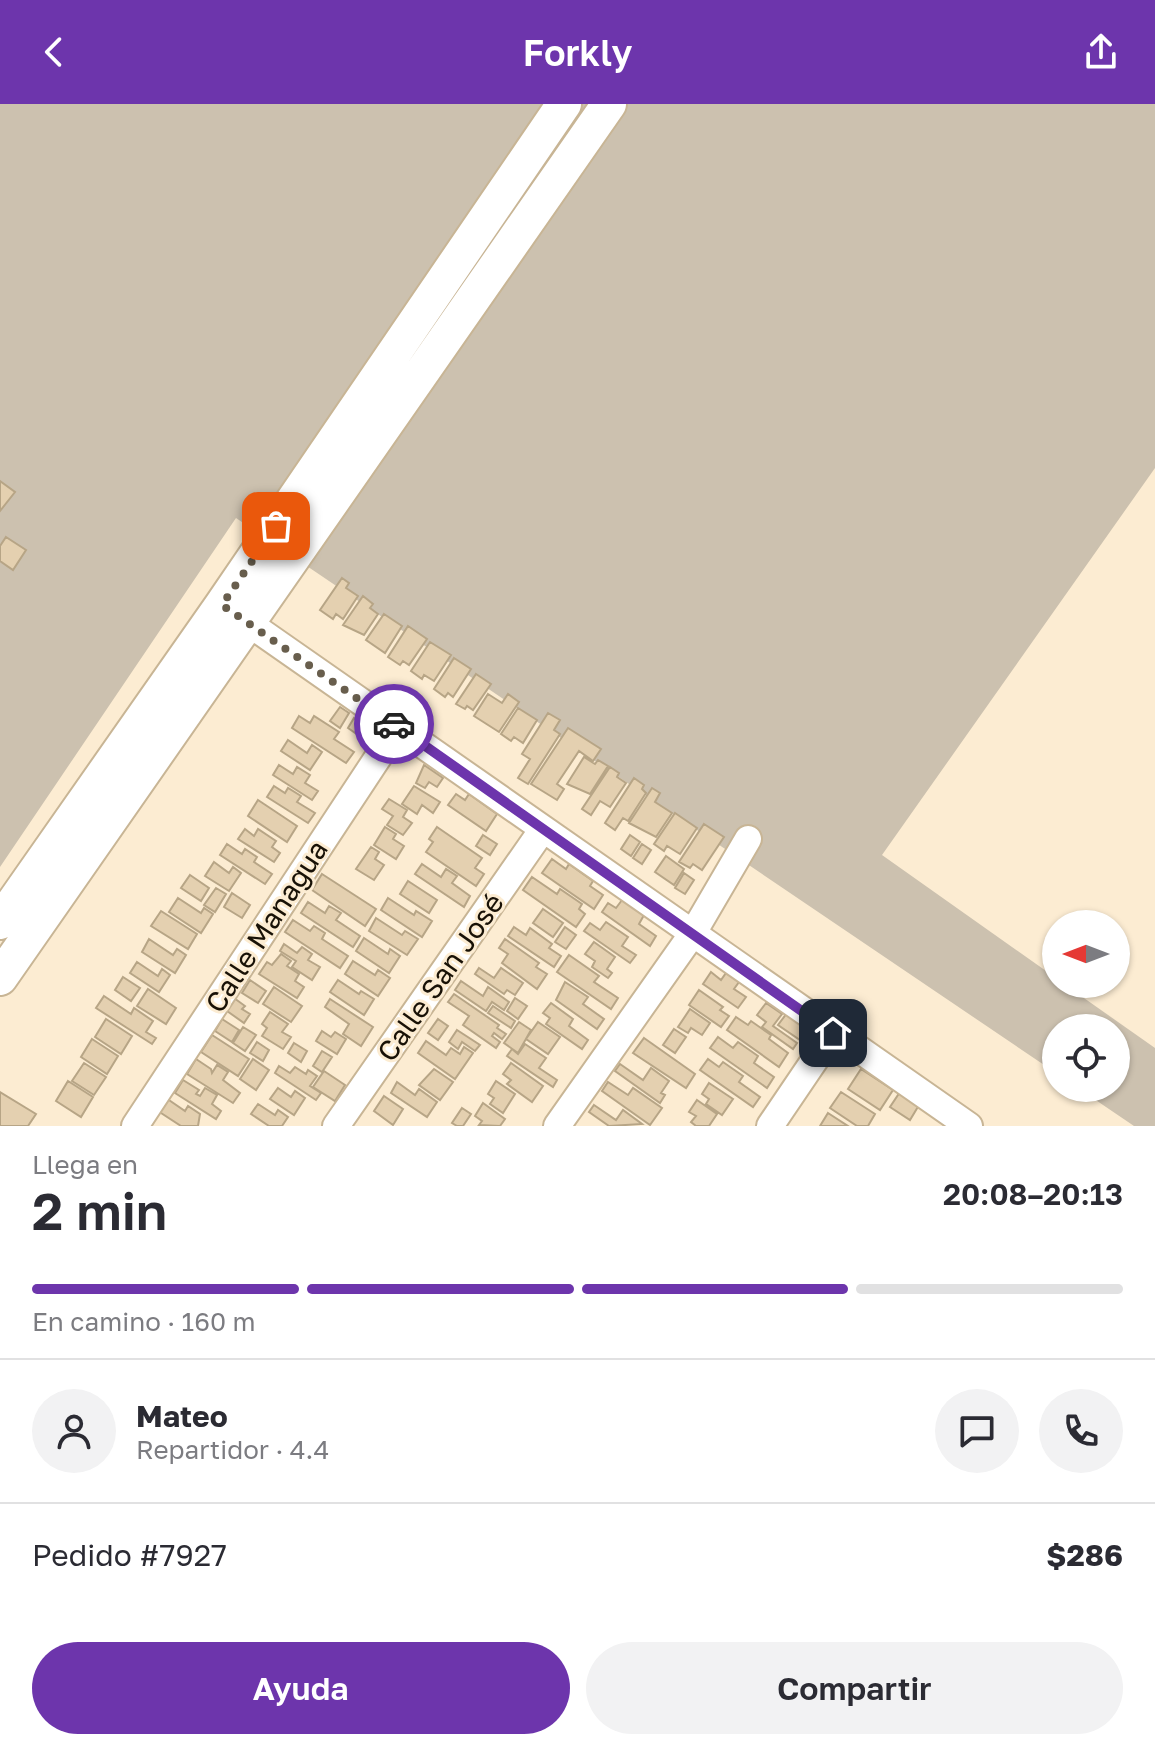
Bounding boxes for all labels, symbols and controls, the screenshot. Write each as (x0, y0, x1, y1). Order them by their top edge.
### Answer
icon: back (32, 30, 76, 74)
icon: share (1079, 30, 1123, 74)
text: Forkly (523, 31, 632, 74)
pin (242, 492, 310, 560)
icon: bag (254, 504, 298, 548)
courier (354, 684, 434, 764)
icon: car (372, 702, 416, 746)
street label: Calle Managua (198, 834, 334, 1018)
street label: Calle San José (370, 887, 510, 1067)
north arrow (1042, 910, 1130, 998)
map controls (1042, 910, 1130, 1102)
pin (799, 999, 867, 1067)
icon: home (811, 1011, 855, 1055)
button: locate (1042, 1014, 1130, 1102)
text: Llega en (32, 1149, 138, 1180)
text: 20:08–20:13 (943, 1176, 1123, 1212)
text: 2 min (32, 1179, 167, 1241)
text: En camino · 160 m (32, 1306, 256, 1337)
button: person (32, 1389, 116, 1473)
button: chat (935, 1389, 1019, 1473)
button: phone (1039, 1389, 1123, 1473)
text: Mateo (136, 1398, 228, 1434)
text: Repartidor · 4.4 (136, 1434, 329, 1465)
text: Pedido #7927 (32, 1537, 227, 1573)
text: $286 (1046, 1537, 1123, 1573)
button: Ayuda (32, 1642, 570, 1734)
button: Compartir (586, 1642, 1123, 1734)

